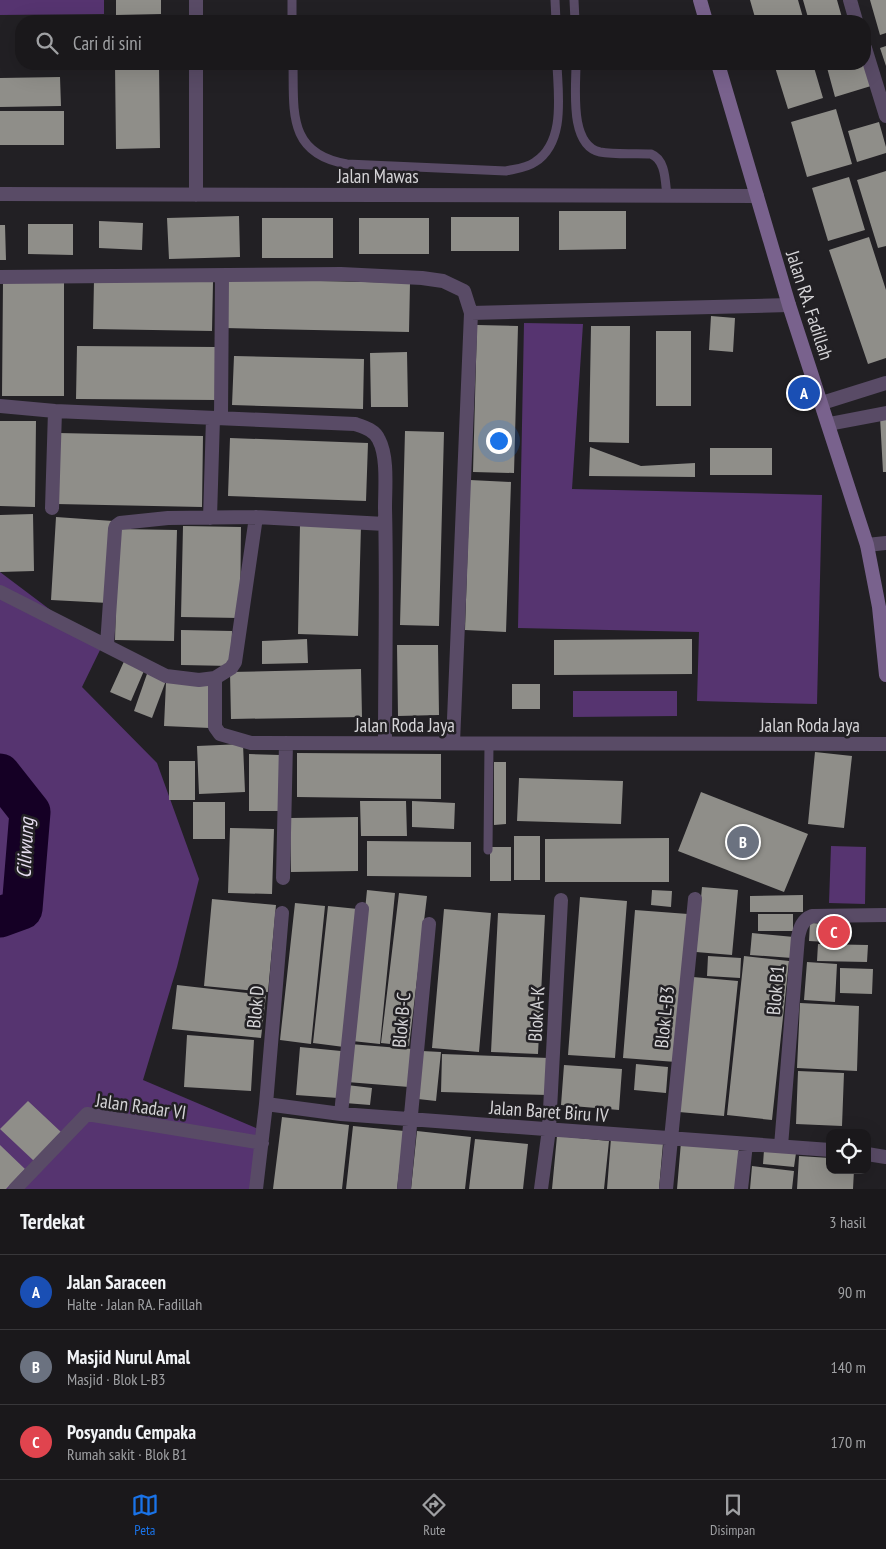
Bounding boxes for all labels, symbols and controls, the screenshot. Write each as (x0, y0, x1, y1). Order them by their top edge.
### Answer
search box (15, 15, 871, 70)
icon: search (33, 29, 61, 57)
text: Cari di sini (73, 31, 142, 55)
street label: Jalan Mawas (336, 164, 419, 188)
street label: Jalan RA. Fadillah (781, 246, 839, 363)
pin: A (788, 374, 820, 412)
your location (486, 428, 512, 454)
street label: Jalan Roda Jaya (354, 713, 455, 737)
street label: Jalan Roda Jaya (759, 713, 860, 737)
water label: Ciliwung (10, 816, 40, 879)
pin: B (727, 823, 759, 861)
pin: C (818, 913, 850, 951)
street label: Blok B1 (761, 964, 789, 1016)
street label: Blok D (241, 985, 269, 1029)
street label: Blok L-B3 (649, 985, 679, 1049)
street label: Blok A-K (523, 986, 549, 1042)
street label: Blok B-C (387, 991, 415, 1049)
street label: Jalan Radar VI (93, 1088, 188, 1124)
street label: Jalan Baret Biru IV (488, 1095, 609, 1127)
map controls (826, 1129, 871, 1174)
button: locate (826, 1129, 871, 1174)
text: Terdekat (20, 1208, 85, 1235)
text: 3 hasil (829, 1212, 866, 1232)
text: Jalan Saraceen (67, 1270, 166, 1294)
text: A (32, 1282, 40, 1302)
text: 90 m (838, 1282, 866, 1302)
text: Halte · Jalan RA. Fadillah (67, 1294, 202, 1314)
text: Masjid Nurul Amal (67, 1345, 190, 1369)
text: B (32, 1357, 40, 1377)
text: 140 m (831, 1357, 866, 1377)
text: Masjid · Blok L-B3 (67, 1369, 165, 1389)
text: Posyandu Cempaka (67, 1420, 196, 1444)
text: C (32, 1432, 40, 1452)
text: 170 m (831, 1432, 866, 1452)
text: Rumah sakit · Blok B1 (67, 1444, 187, 1464)
tab: Peta (131, 1491, 159, 1539)
tab: Rute (420, 1491, 448, 1539)
tab: Disimpan (710, 1491, 755, 1539)

